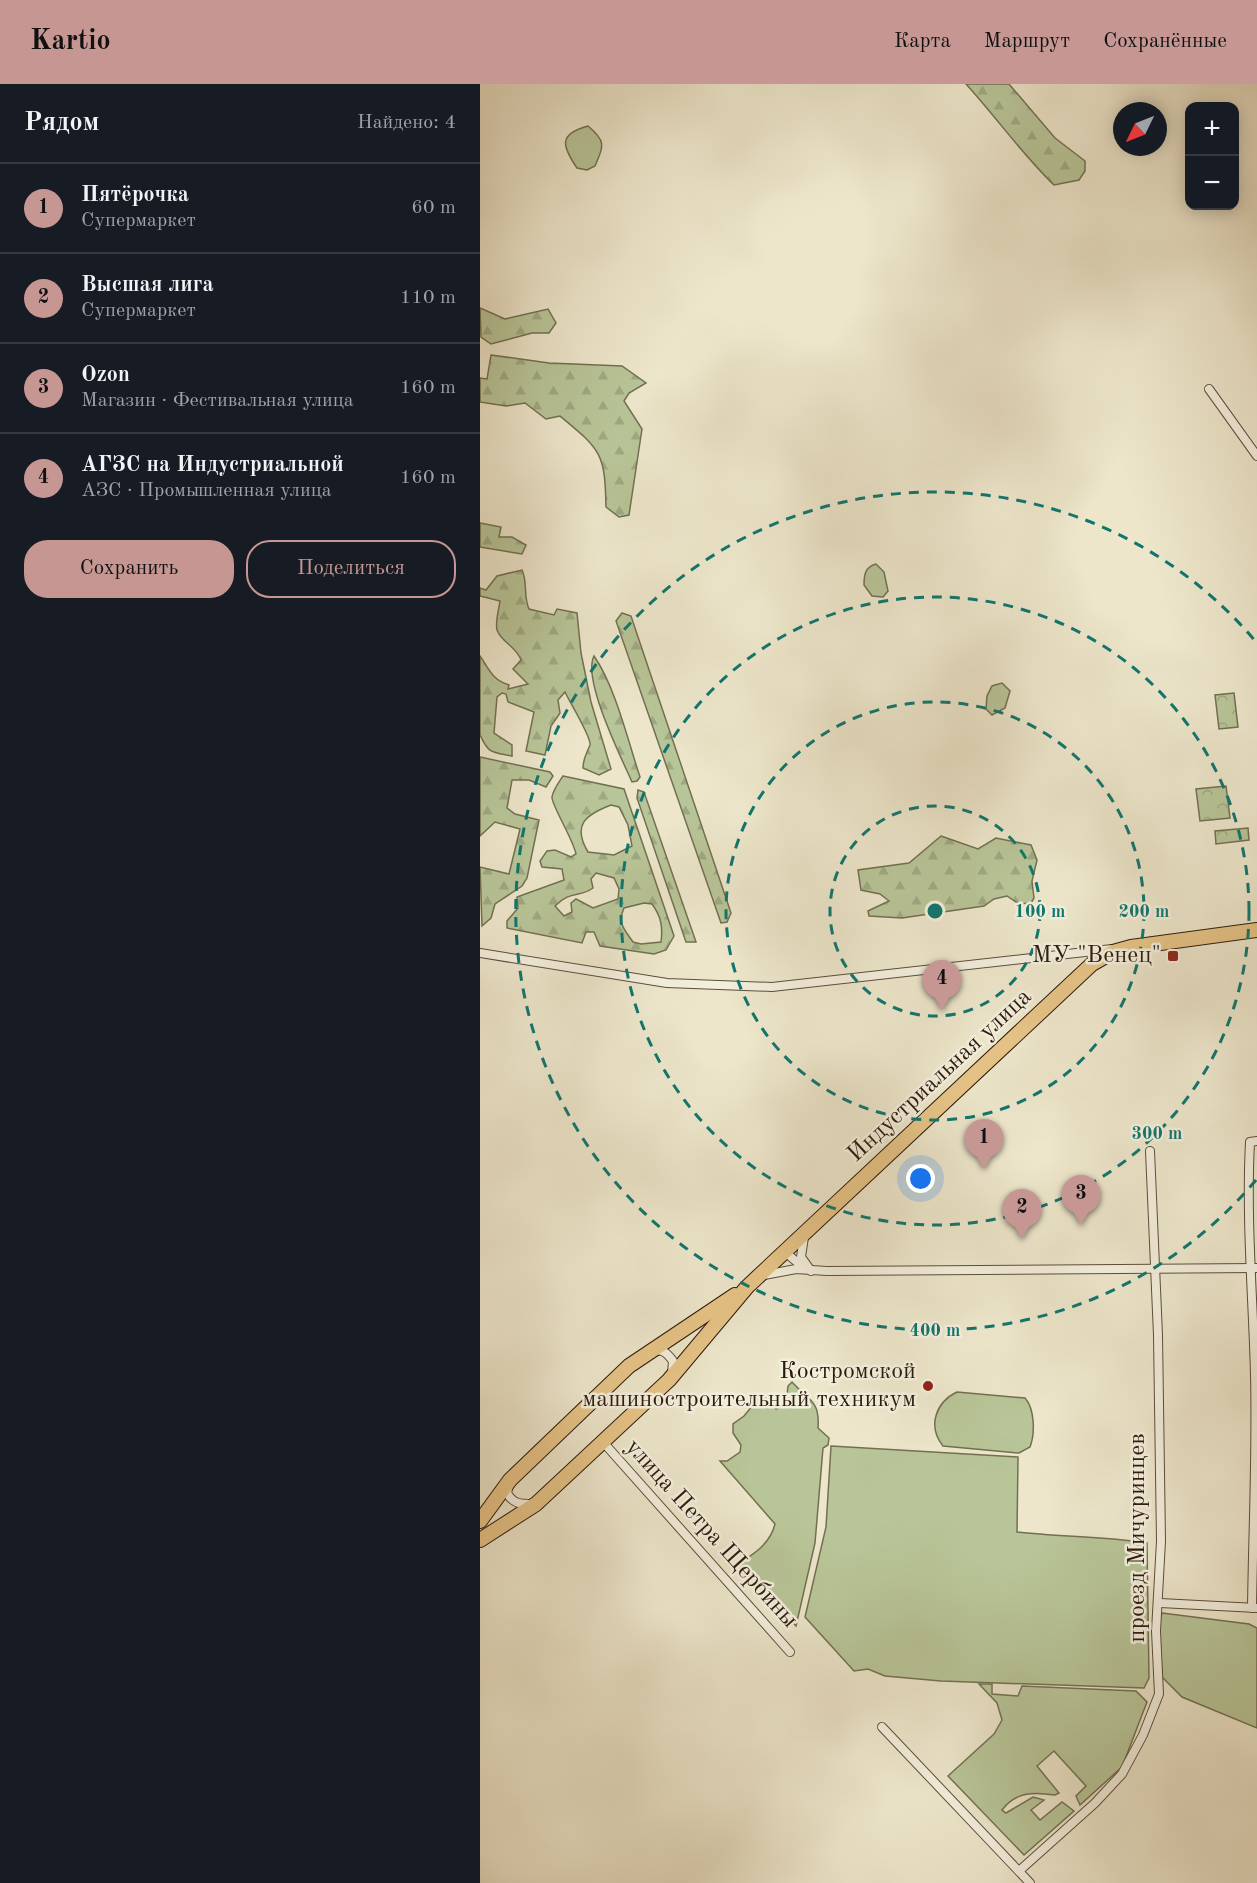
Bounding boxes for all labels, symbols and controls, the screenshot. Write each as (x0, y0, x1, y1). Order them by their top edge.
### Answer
text: Kartio (30, 28, 111, 56)
text: Карта (894, 31, 951, 52)
text: Маршрут (984, 31, 1070, 52)
text: Сохранённые (1103, 31, 1227, 52)
north arrow (1113, 102, 1167, 156)
map controls (1185, 102, 1239, 210)
button: + (1185, 102, 1239, 156)
text: Рядом (24, 110, 99, 136)
text: Найдено: 4 (357, 113, 456, 133)
button: − (1185, 156, 1239, 210)
text: Пятёрочка (81, 184, 189, 206)
text: 1 (38, 198, 49, 218)
text: 60 m (411, 198, 456, 218)
text: Супермаркет (81, 211, 196, 231)
text: Высшая лига (81, 274, 214, 296)
text: 2 (38, 288, 49, 308)
text: 110 m (400, 288, 456, 308)
text: Супермаркет (81, 301, 196, 321)
text: Ozon (81, 364, 130, 386)
text: 3 (38, 378, 49, 398)
text: 160 m (400, 378, 456, 398)
text: Магазин · Фестивальная улица (81, 391, 354, 411)
text: АГЗС на Индустриальной (81, 454, 344, 476)
text: 4 (38, 468, 49, 488)
text: 160 m (400, 468, 456, 488)
text: АЗС · Промышленная улица (81, 481, 332, 501)
button: Сохранить (24, 540, 234, 598)
button: Поделиться (246, 540, 456, 598)
centre of rings (925, 901, 945, 921)
text: 100 m (1015, 903, 1065, 921)
text: 200 m (1119, 903, 1169, 921)
place label: МУ "Венец" (1032, 944, 1161, 968)
marker: МУ "Венец" (1166, 949, 1180, 963)
pin: 4 (922, 960, 962, 1010)
street label: Индустриальная улица (843, 985, 1037, 1167)
pin: 1 (964, 1120, 1004, 1169)
text: 300 m (1132, 1125, 1182, 1143)
your location (906, 1164, 935, 1193)
pin: 3 (1062, 1176, 1100, 1225)
pin: 2 (1002, 1190, 1042, 1239)
text: 400 m (910, 1322, 960, 1340)
place label: Костромской машиностроительный техникум (582, 1360, 916, 1412)
marker: Костромской машиностроительный техникум (921, 1379, 935, 1393)
street label: проезд Мичуринцев (1126, 1433, 1150, 1643)
street label: улица Петра Щербины (620, 1435, 802, 1633)

